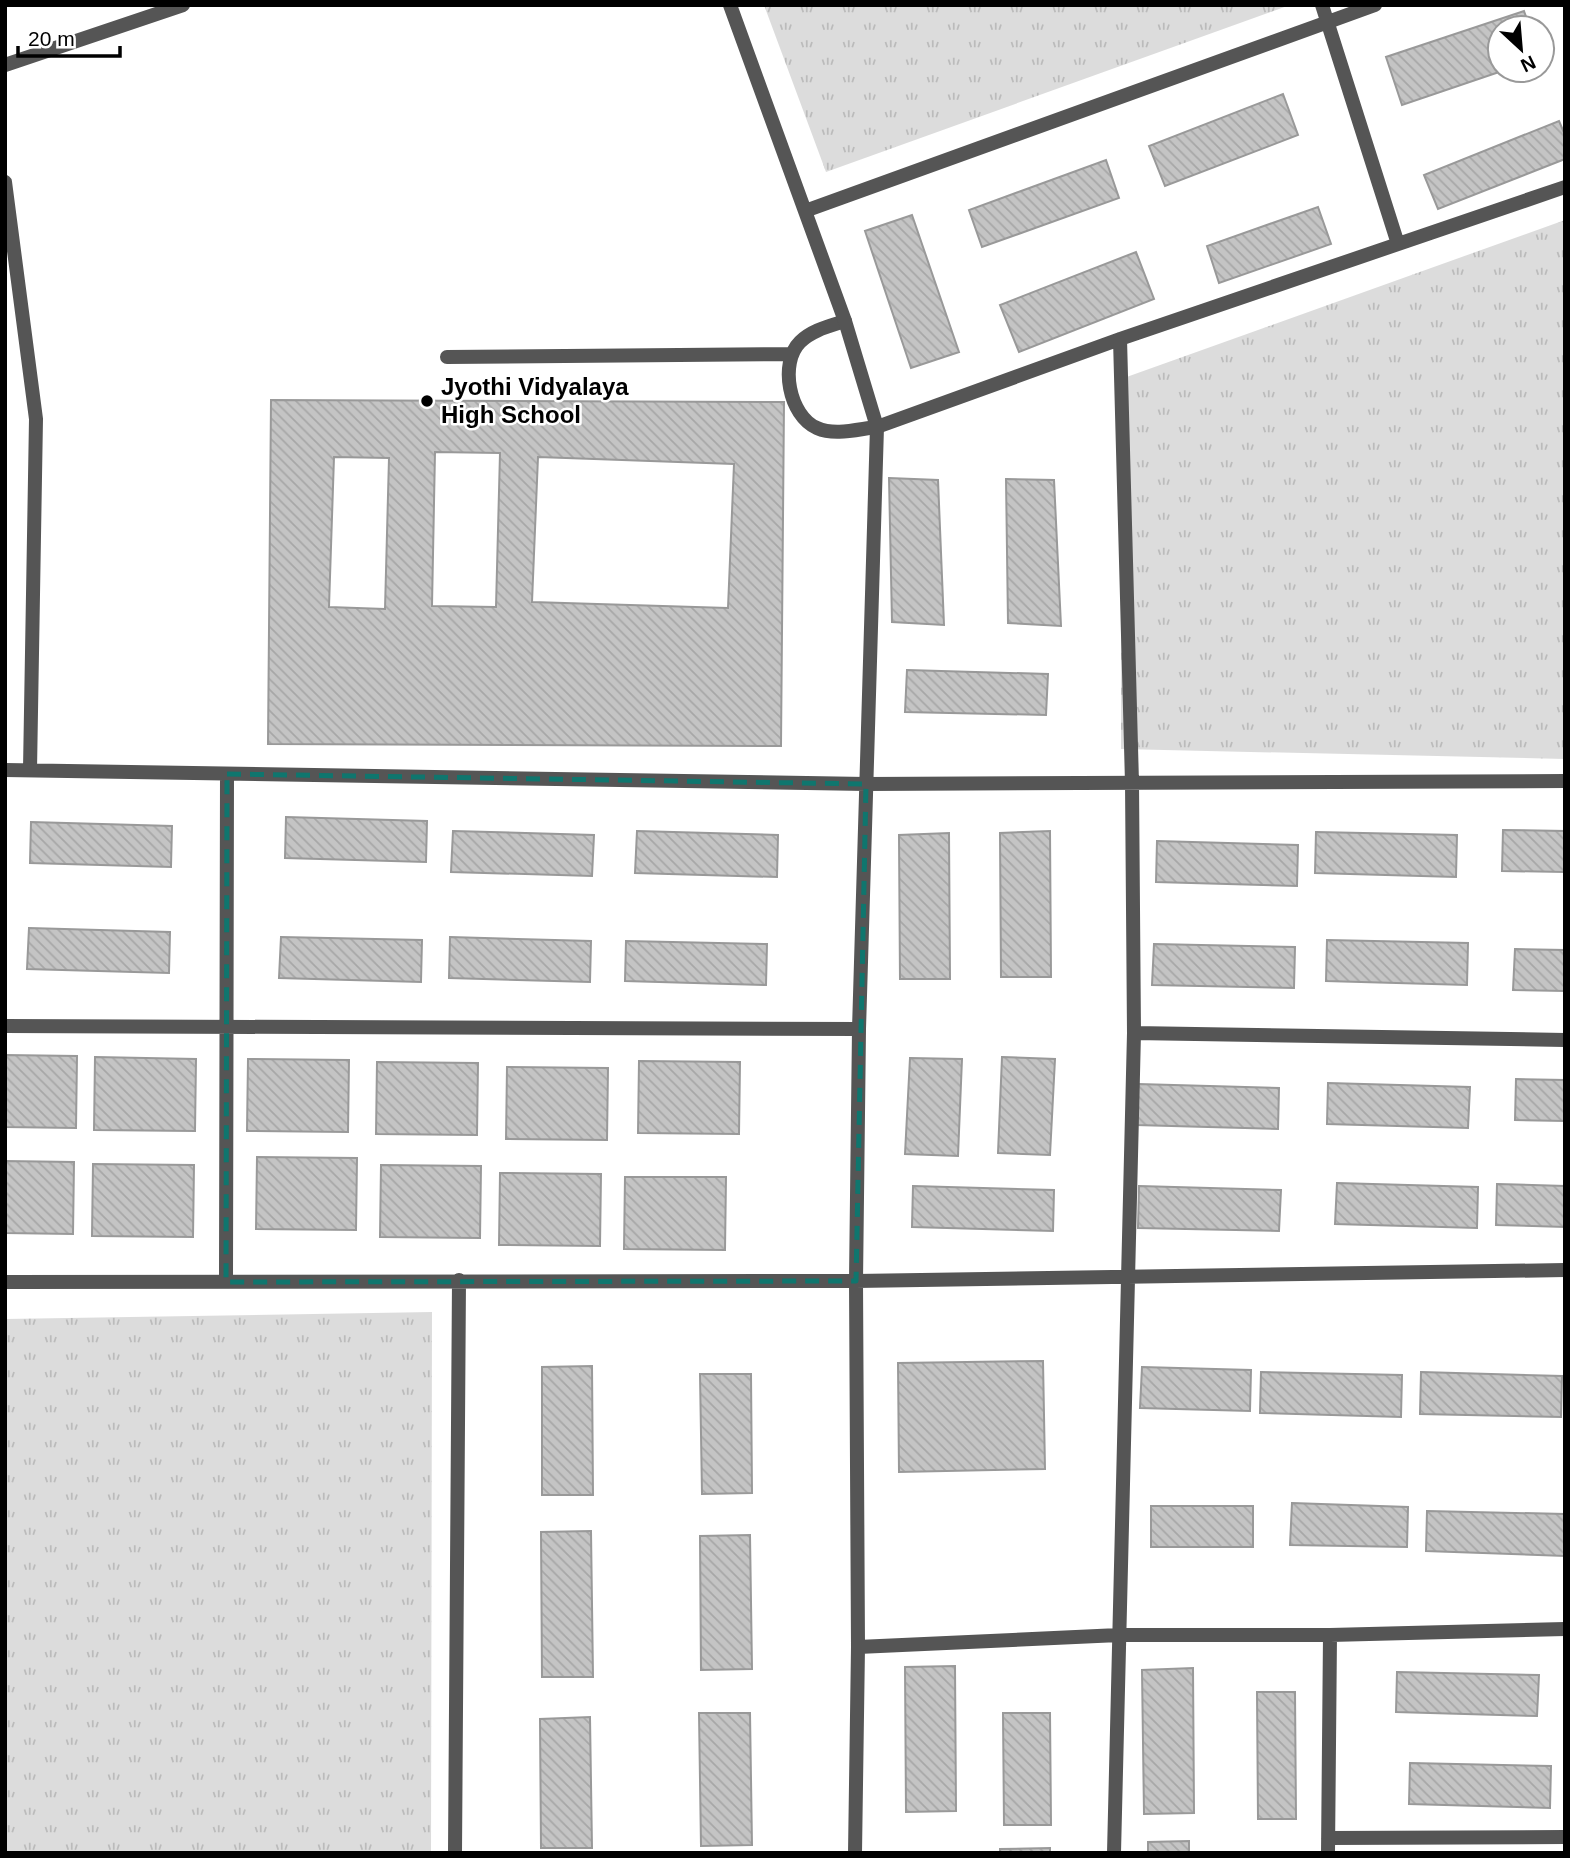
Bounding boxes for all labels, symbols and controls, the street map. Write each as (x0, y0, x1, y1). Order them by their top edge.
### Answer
scale bar (18, 14, 119, 58)
north arrow (1486, 14, 1556, 84)
text: 20 m (28, 27, 75, 50)
text: N (1517, 51, 1539, 76)
place label: Jyothi Vidyalaya High School (441, 373, 629, 428)
marker: Jyothi Vidyalaya High School (419, 393, 435, 409)

